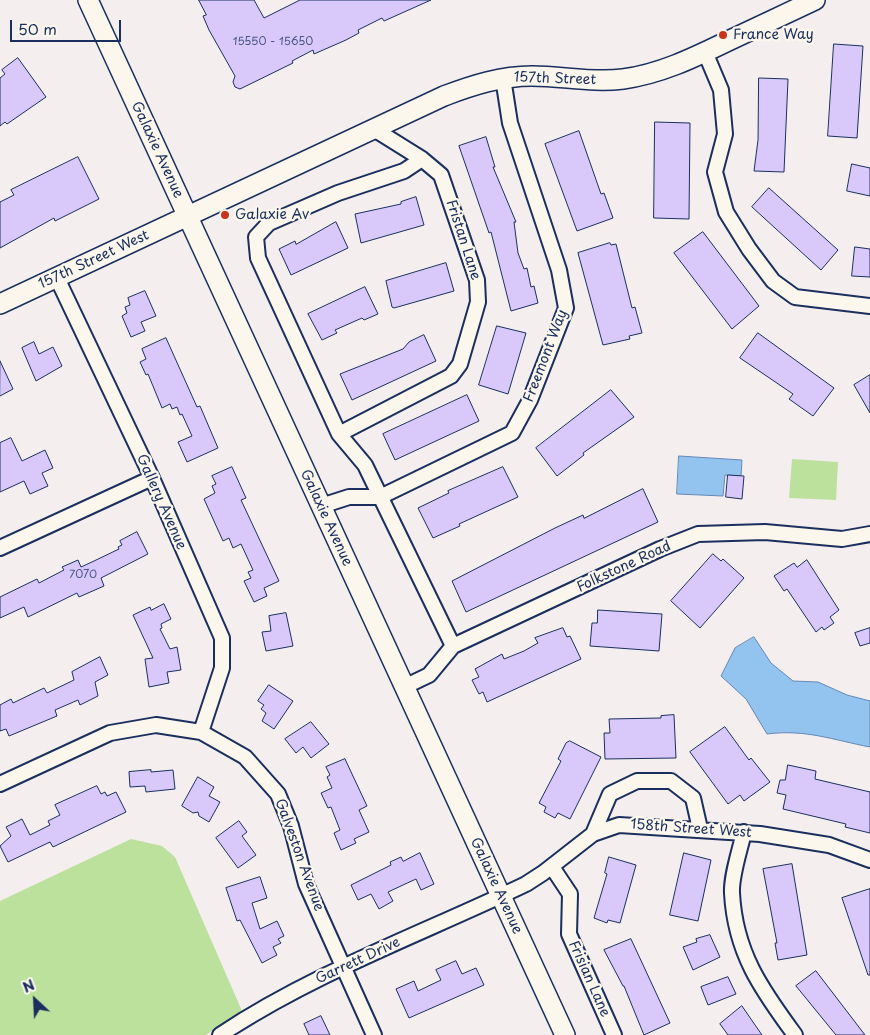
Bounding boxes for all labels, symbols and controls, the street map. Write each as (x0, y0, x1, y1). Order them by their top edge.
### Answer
scale bar (12, 10, 124, 42)
text: 50 m (18, 17, 57, 40)
place label: France Way (733, 27, 814, 43)
marker: France Way (717, 29, 729, 41)
house number: 15550 - 15650 (233, 35, 313, 49)
street label: 157th Street (514, 69, 596, 89)
street label: Galaxie Avenue (127, 99, 187, 201)
street label: Fristan Lane (442, 198, 484, 282)
place label: Galaxie Av (235, 207, 309, 223)
marker: Galaxie Av (219, 209, 231, 221)
street label: 157th Street West (36, 227, 152, 293)
street label: Freemont Way (521, 307, 571, 405)
street label: Gallery Avenue (132, 452, 190, 552)
street label: Galaxie Avenue (296, 467, 356, 569)
street label: Folkstone Road (574, 538, 674, 596)
house number: 7070 (69, 568, 97, 582)
street label: Galveston Avenue (271, 796, 327, 914)
street label: 158th Street West (630, 816, 752, 842)
street label: Galaxie Avenue (466, 835, 526, 937)
street label: Garrett Drive (313, 934, 403, 988)
street label: Frisian Lane (565, 938, 613, 1020)
text: N (19, 974, 38, 998)
north arrow (10, 975, 60, 1025)

